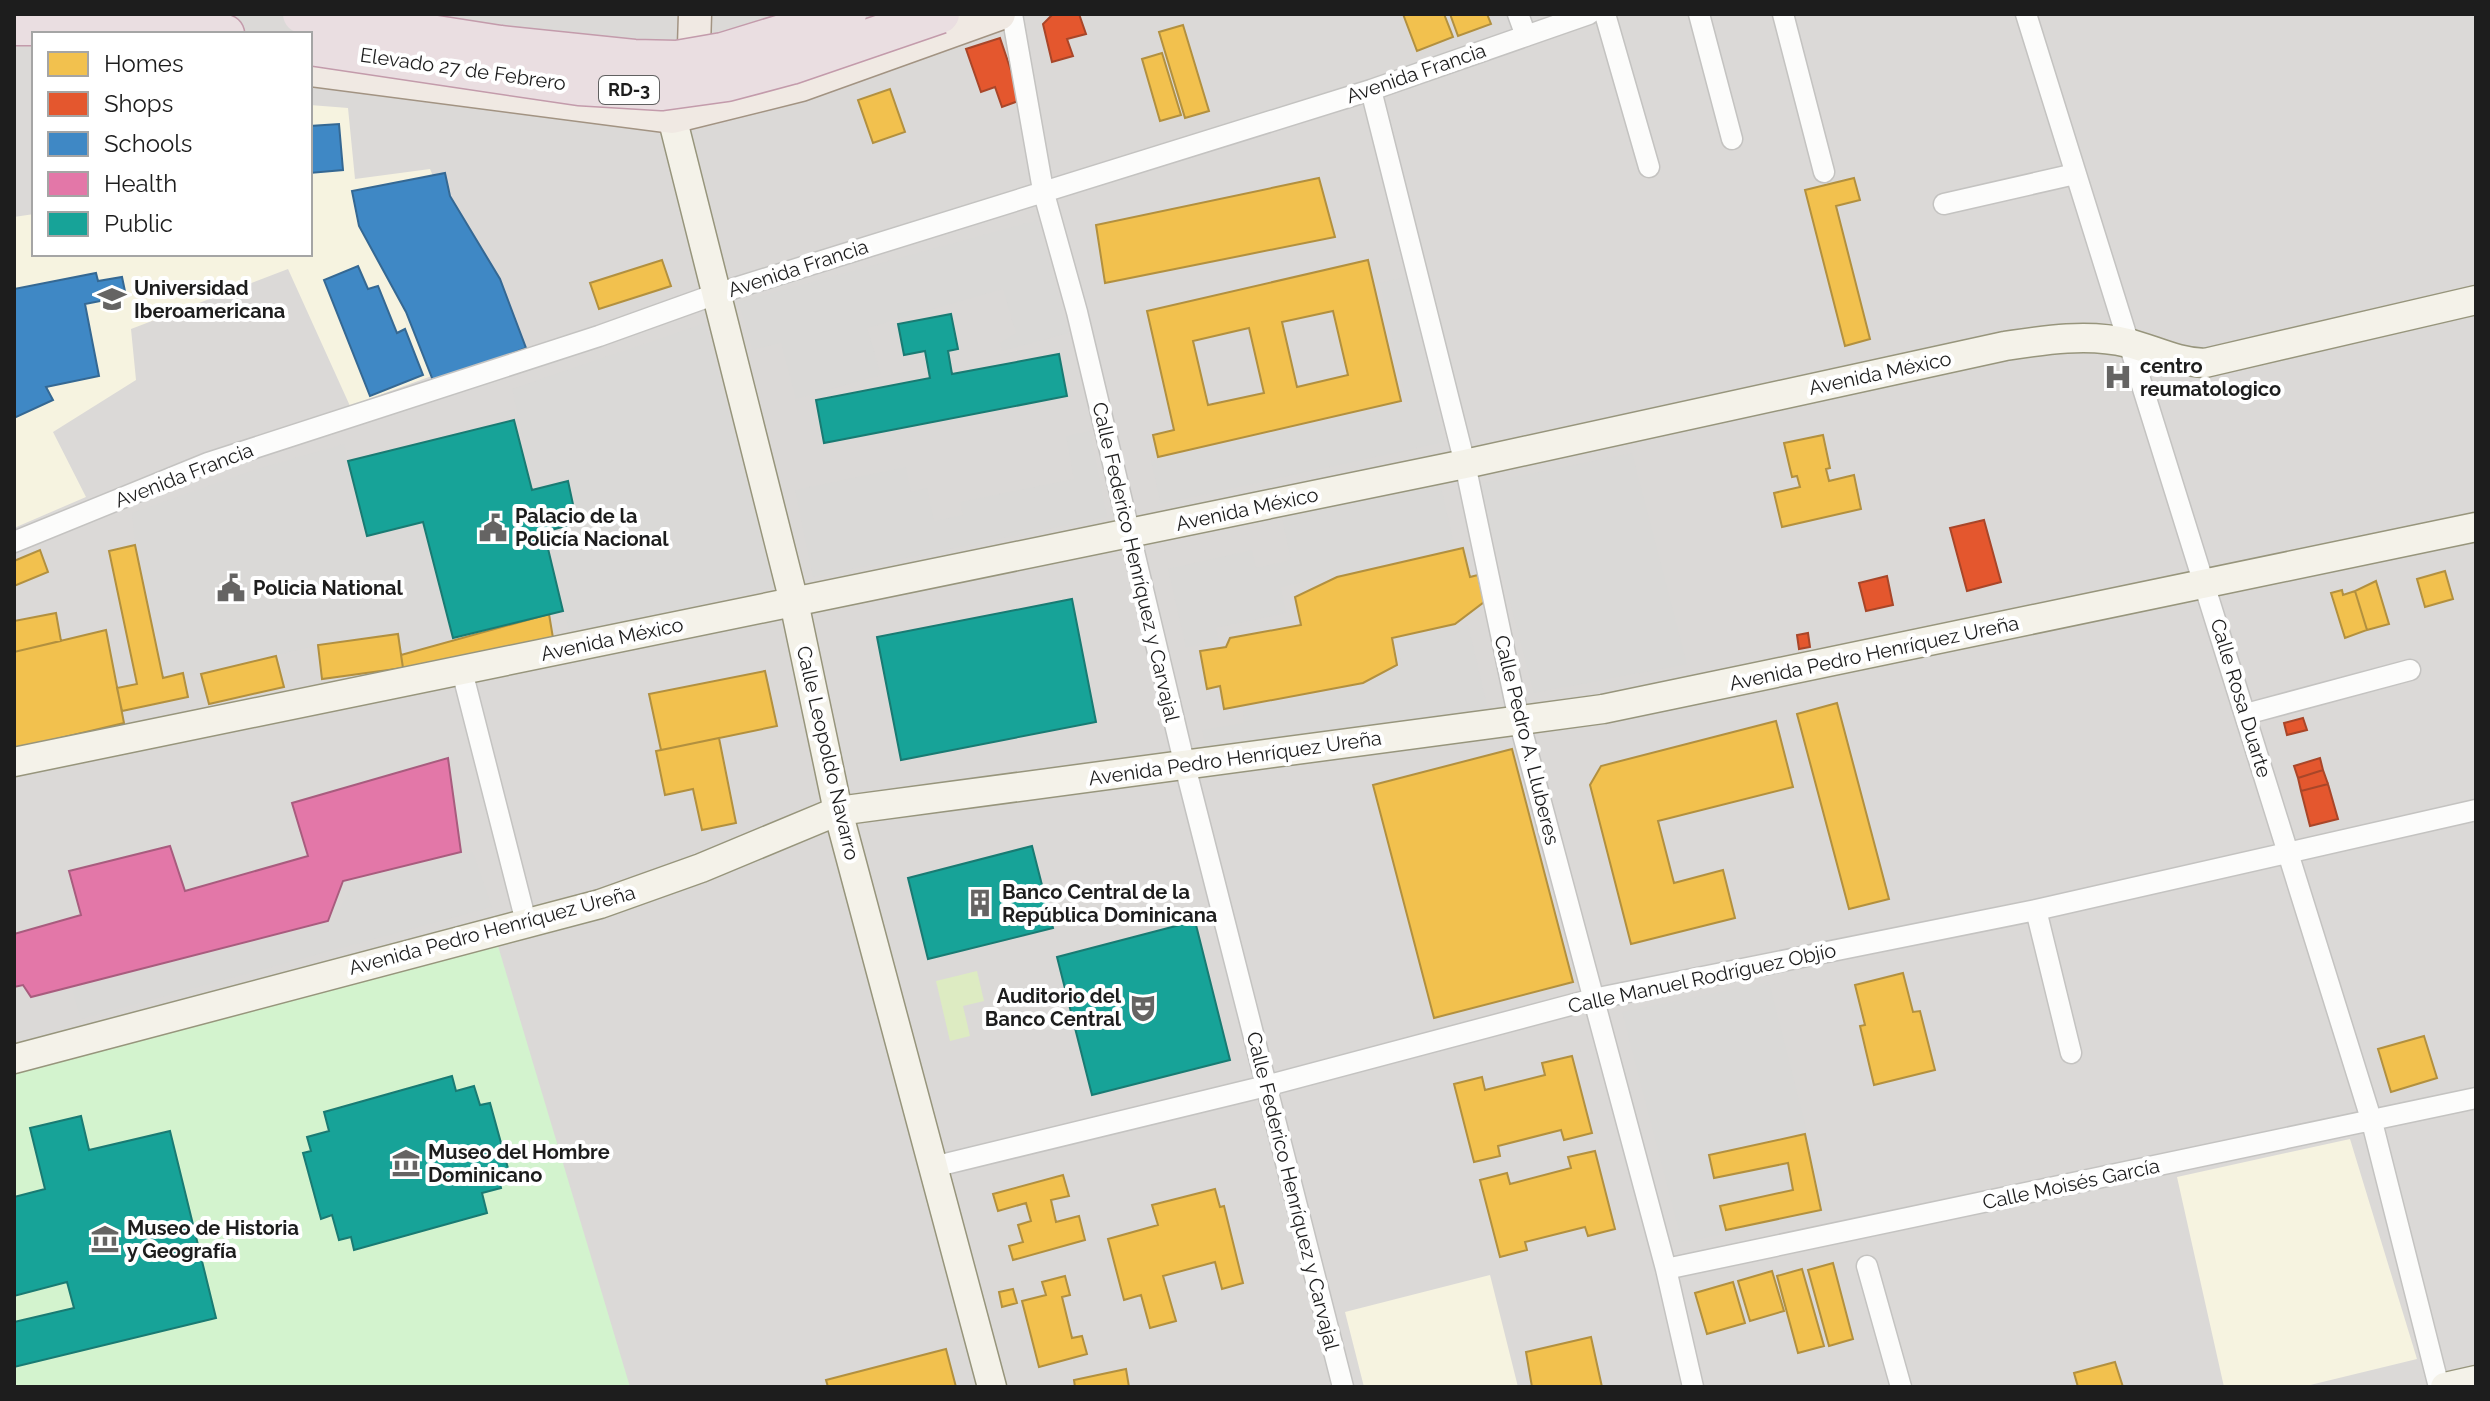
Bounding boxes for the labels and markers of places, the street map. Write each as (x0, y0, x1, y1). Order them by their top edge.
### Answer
place label: Universidad Iberoamericana (134, 276, 285, 323)
school or university icon: Universidad Iberoamericana (97, 284, 127, 314)
place label: centro reumatologico (2140, 354, 2281, 401)
hospital icon: centro reumatologico (2103, 362, 2133, 392)
place label: Palacio de la Policía Nacional (515, 504, 669, 551)
public building icon: Palacio de la Policía Nacional (478, 513, 508, 543)
public building icon: Policia National (216, 573, 246, 603)
place label: Policia National (253, 576, 403, 600)
place label: Banco Central de la República Dominicana (1002, 880, 1217, 927)
building icon: Banco Central de la República Dominicana (965, 888, 995, 918)
place label: Auditorio del Banco Central (985, 984, 1122, 1031)
theatre icon: Auditorio del Banco Central (1128, 993, 1158, 1023)
place label: Museo del Hombre Dominicano (428, 1140, 610, 1187)
museum icon: Museo del Hombre Dominicano (391, 1148, 421, 1178)
place label: Museo de Historia y Geografía (127, 1216, 299, 1263)
museum icon: Museo de Historia y Geografía (90, 1224, 120, 1254)

